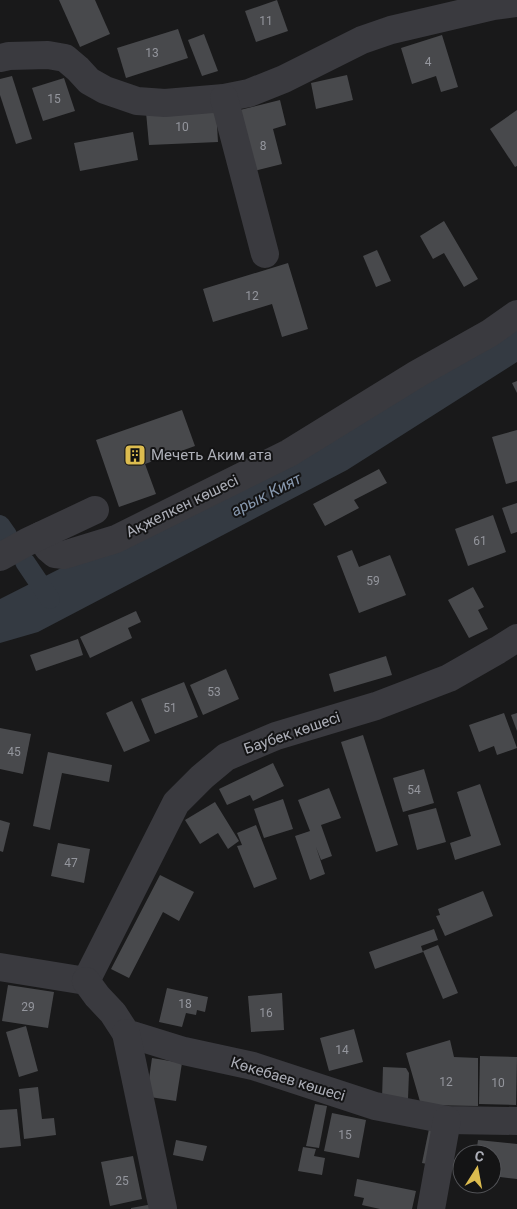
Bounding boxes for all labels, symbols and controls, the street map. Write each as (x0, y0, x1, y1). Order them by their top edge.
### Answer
house number: 11 (259, 14, 273, 28)
house number: 13 (145, 46, 159, 60)
house number: 4 (425, 55, 432, 69)
house number: 15 (47, 92, 61, 106)
house number: 10 (175, 120, 189, 134)
house number: 8 (260, 139, 267, 153)
house number: 12 (245, 289, 259, 303)
building icon: Мечеть Аким ата (123, 443, 147, 467)
place label: Мечеть Аким ата (151, 446, 272, 464)
water label: арык Кият (228, 468, 305, 520)
street label: Ақжелкен көшесі (123, 471, 241, 541)
house number: 61 (473, 534, 487, 548)
house number: 59 (366, 574, 380, 588)
house number: 53 (207, 685, 221, 699)
house number: 51 (163, 701, 177, 715)
street label: Баубек көшесі (241, 708, 343, 758)
house number: 45 (7, 745, 21, 759)
house number: 54 (407, 783, 421, 797)
house number: 47 (64, 856, 78, 870)
house number: 18 (178, 997, 192, 1011)
house number: 29 (21, 1000, 35, 1014)
house number: 16 (259, 1006, 273, 1020)
house number: 14 (335, 1043, 349, 1057)
street label: Көкебаев көшесі (229, 1053, 347, 1105)
house number: 12 (439, 1075, 453, 1089)
house number: 10 (491, 1076, 505, 1090)
house number: 15 (338, 1128, 352, 1142)
north arrow (452, 1144, 502, 1194)
text: С (473, 1148, 486, 1165)
house number: 25 (115, 1174, 129, 1188)

